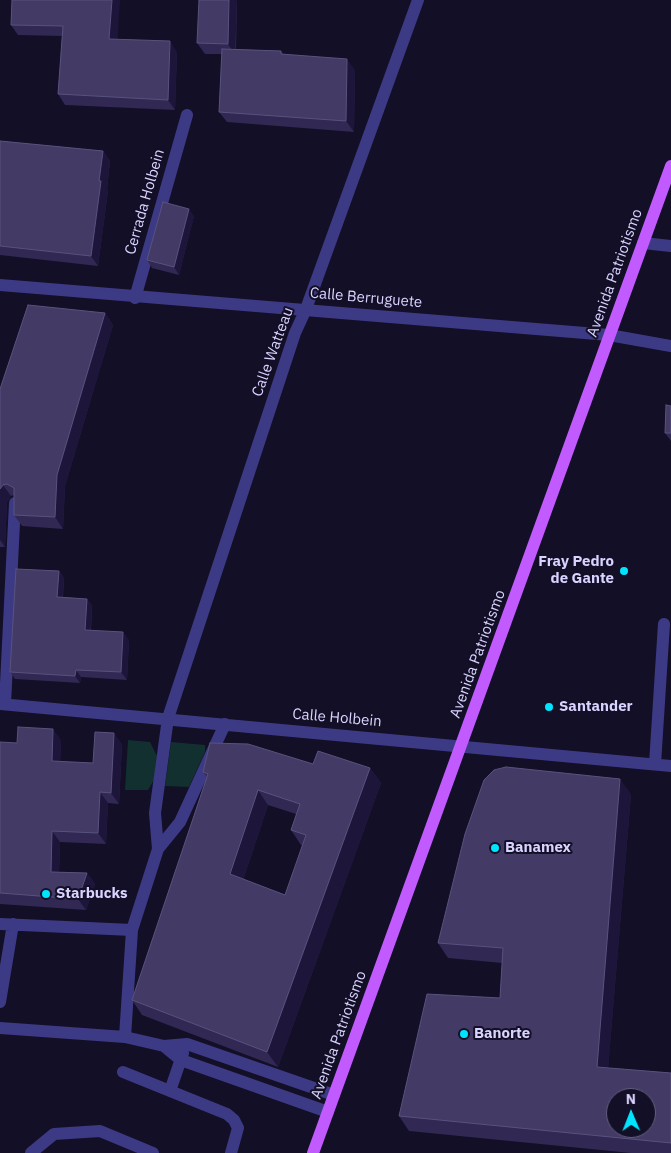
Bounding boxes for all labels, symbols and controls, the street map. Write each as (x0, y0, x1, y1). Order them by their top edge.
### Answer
street label: Cerrada Holbein (121, 147, 169, 257)
street label: Avenida Patriotismo (583, 206, 647, 340)
street label: Calle Berruguete (309, 284, 423, 312)
street label: Calle Watteau (249, 305, 297, 399)
place label: Fray Pedro de Gante (538, 553, 614, 588)
marker: Fray Pedro de Gante (618, 565, 630, 577)
street label: Avenida Patriotismo (446, 587, 510, 721)
place label: Santander (559, 698, 633, 716)
marker: Santander (543, 701, 555, 713)
street label: Calle Holbein (292, 705, 382, 731)
place label: Banamex (505, 839, 571, 857)
marker: Banamex (489, 842, 501, 854)
place label: Starbucks (56, 885, 128, 903)
marker: Starbucks (40, 888, 52, 900)
street label: Avenida Patriotismo (307, 968, 371, 1102)
place label: Banorte (474, 1025, 530, 1043)
marker: Banorte (458, 1028, 470, 1040)
north arrow (606, 1088, 656, 1138)
text: N (626, 1090, 636, 1108)

